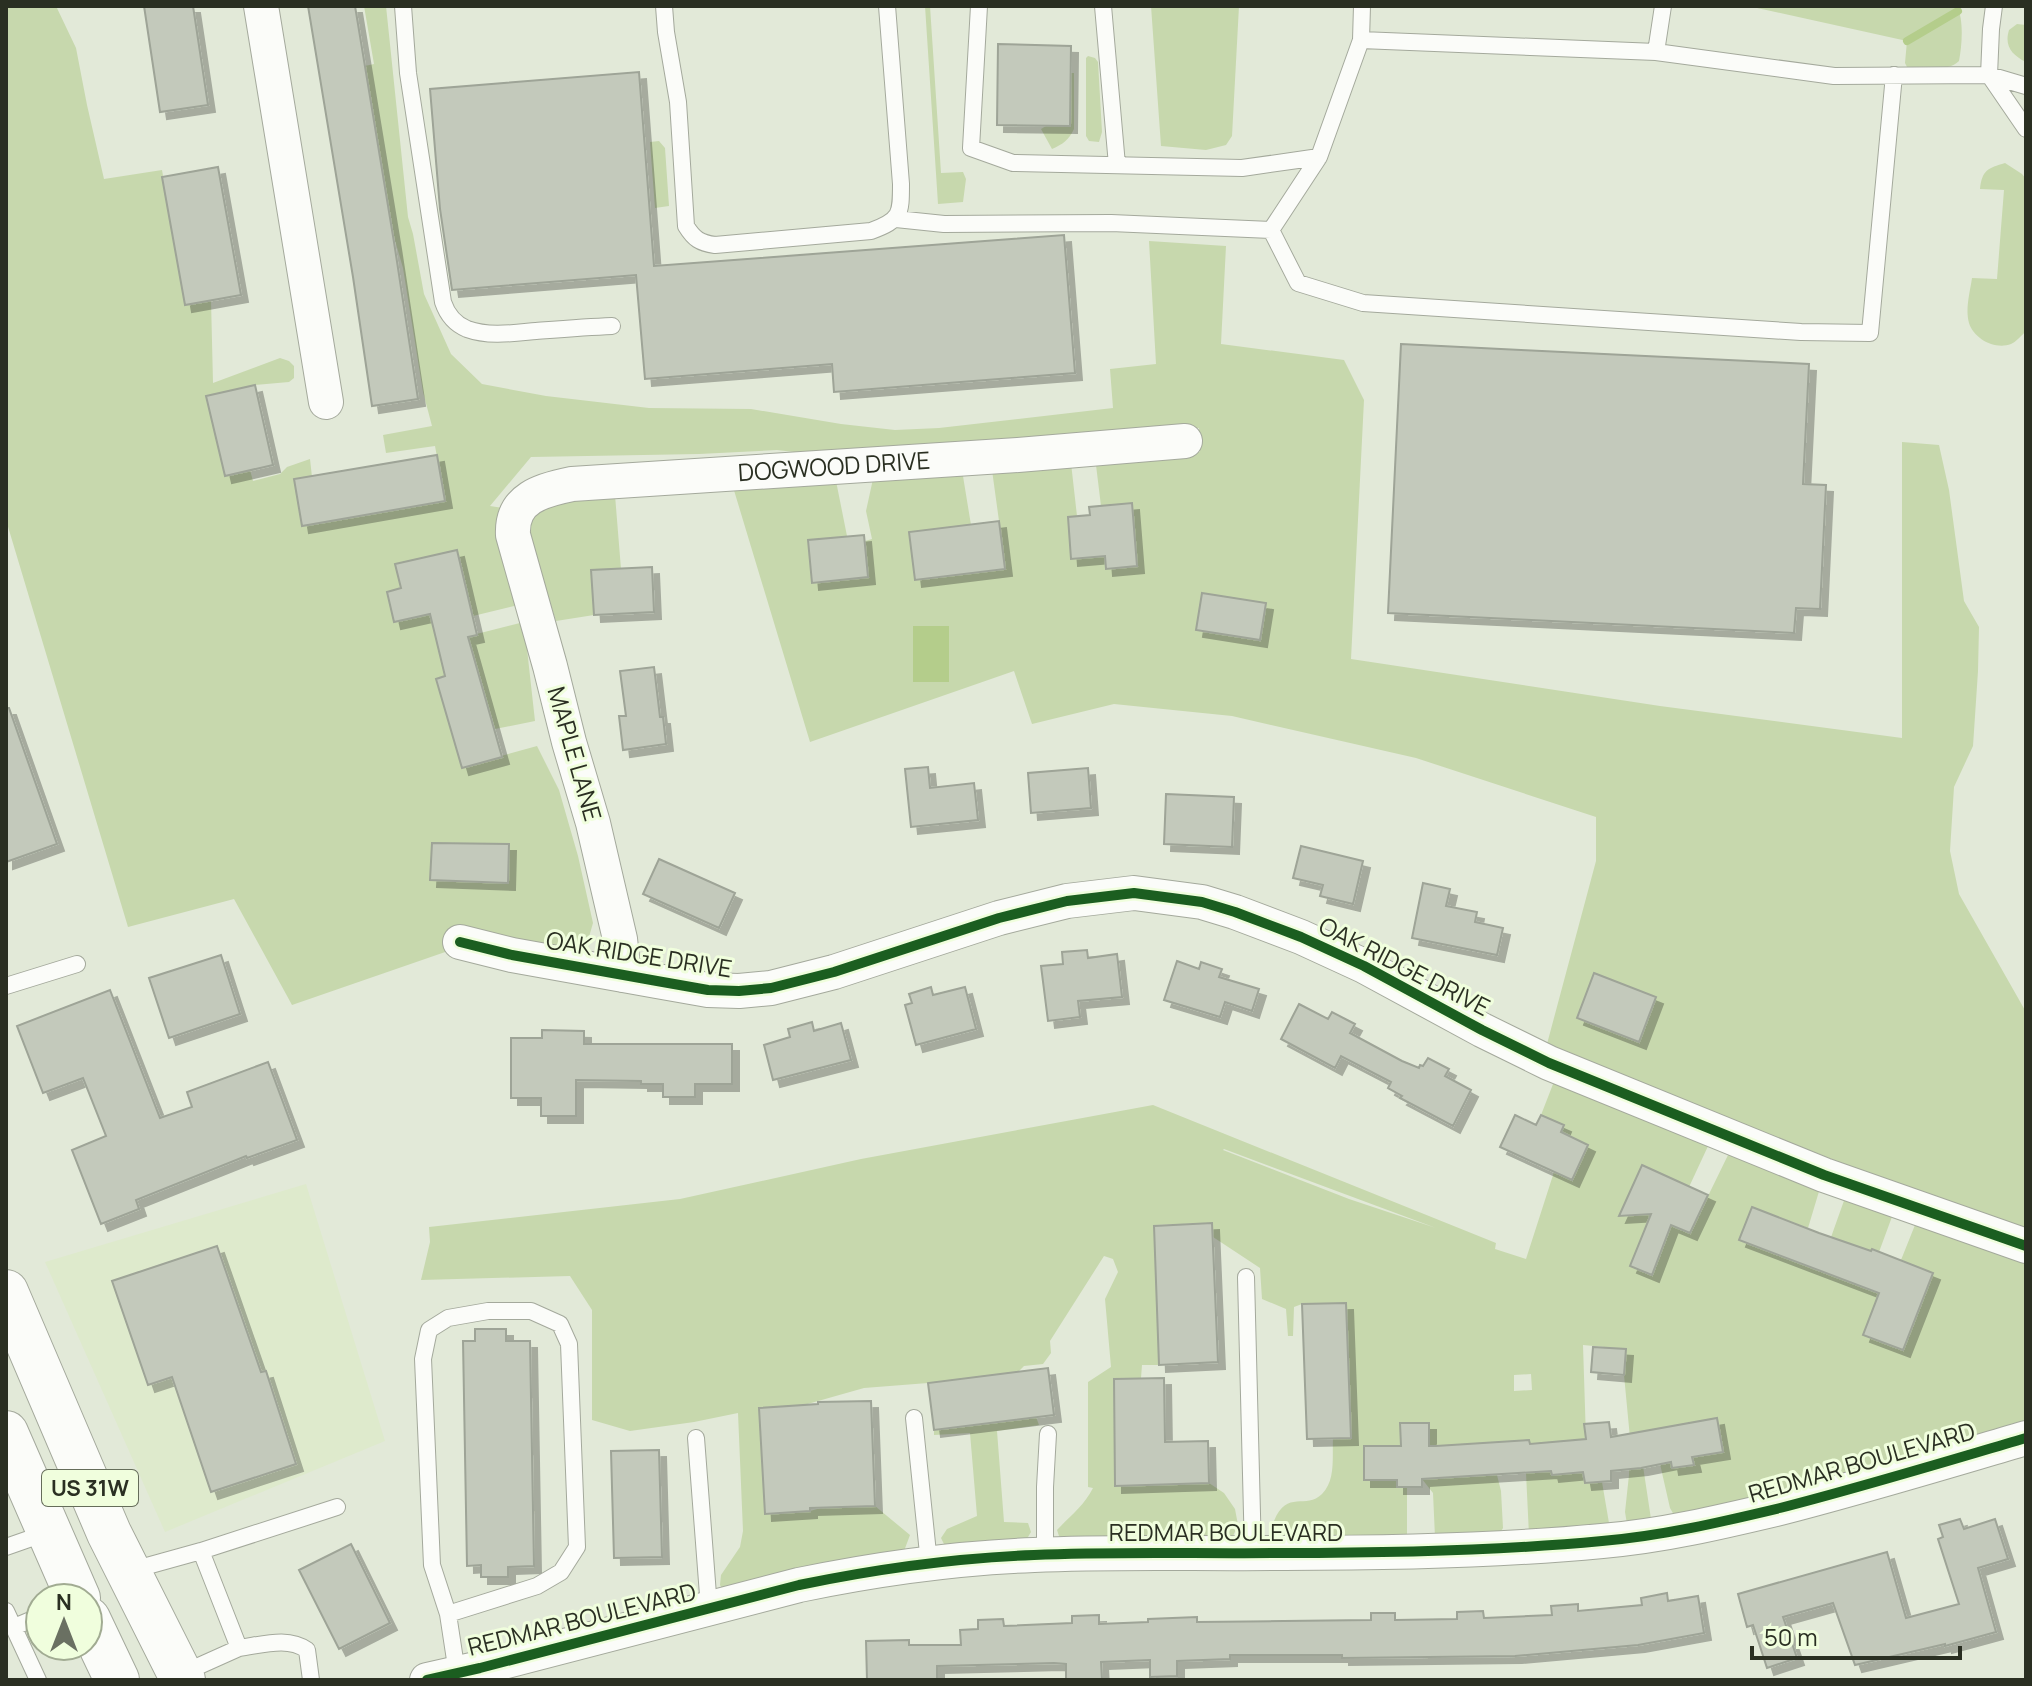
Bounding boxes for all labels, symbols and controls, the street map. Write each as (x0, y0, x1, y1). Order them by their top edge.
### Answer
street label: DOGWOOD DRIVE (737, 443, 931, 488)
street label: MAPLE LANE (541, 683, 610, 825)
street label: OAK RIDGE DRIVE (1313, 908, 1496, 1023)
street label: OAK RIDGE DRIVE (544, 923, 735, 985)
street label: REDMAR BOULEVARD (1744, 1413, 1979, 1510)
road number: US 31W (42, 1470, 138, 1506)
street label: REDMAR BOULEVARD (1109, 1515, 1343, 1548)
street label: REDMAR BOULEVARD (464, 1574, 699, 1663)
north arrow (24, 1582, 104, 1662)
text: N (56, 1587, 72, 1617)
scale bar (1752, 1610, 1960, 1660)
text: 50 m (1764, 1620, 1818, 1653)

